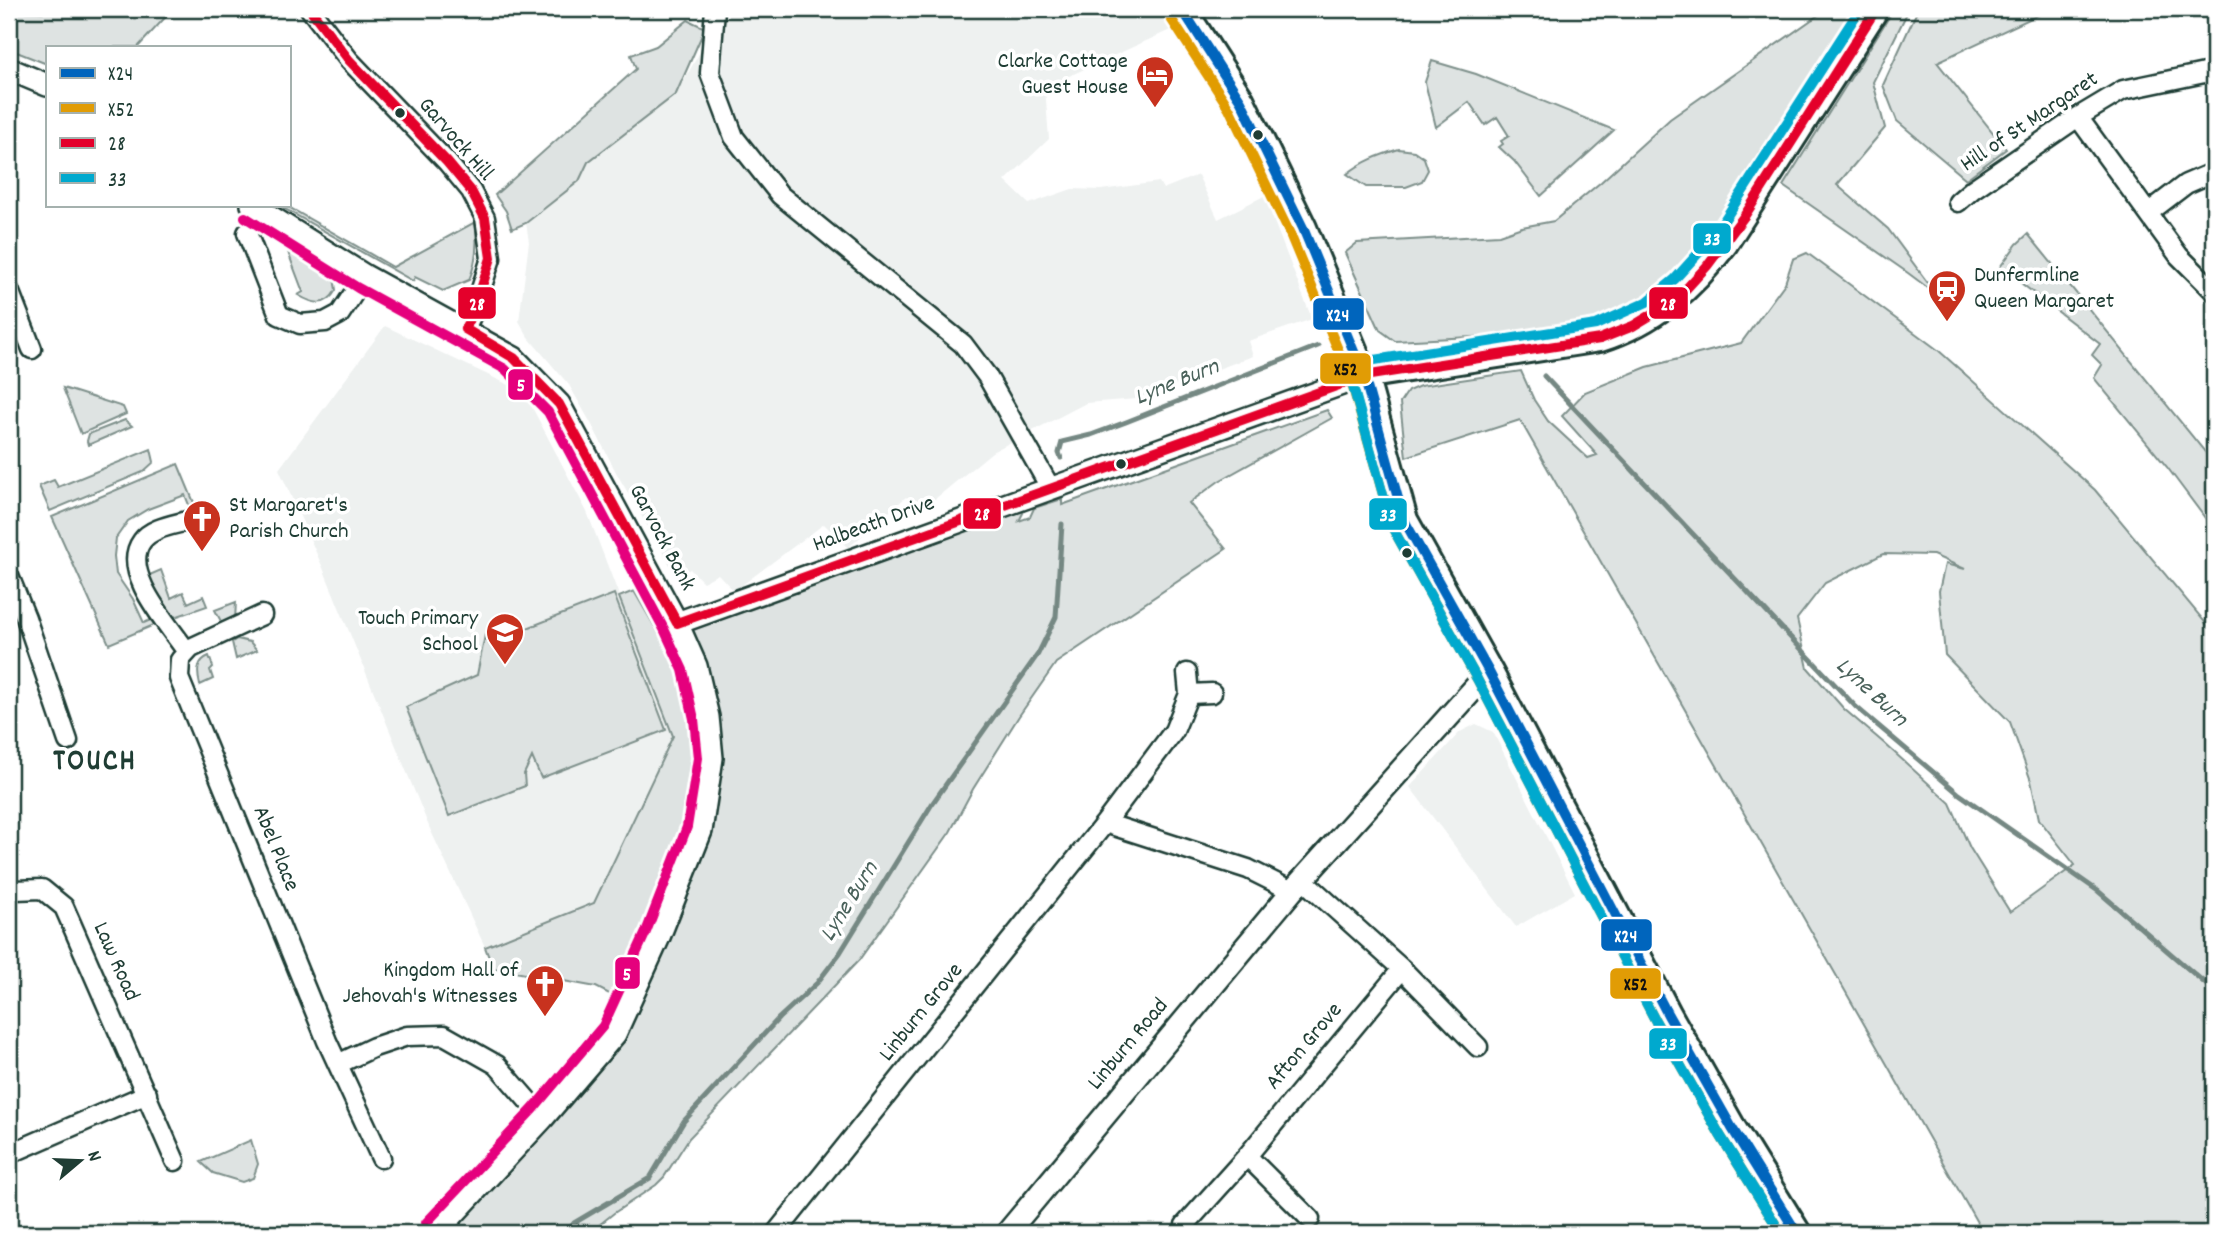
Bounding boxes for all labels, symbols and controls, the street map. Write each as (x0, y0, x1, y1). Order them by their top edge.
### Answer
legend (46, 46, 290, 206)
place label: Clarke Cottage Guest House (997, 46, 1128, 105)
hotel icon: Clarke Cottage Guest House (1134, 54, 1176, 109)
text: X24 (108, 61, 133, 91)
street label: Hill of St Margaret (1954, 64, 2106, 182)
street label: Garvock Hill (409, 91, 501, 190)
text: X52 (108, 97, 134, 127)
unlabelled marker (393, 106, 407, 120)
unlabelled marker (1251, 128, 1265, 142)
text: 28 (108, 131, 126, 161)
text: 33 (108, 167, 127, 197)
line badge: 33 (1692, 222, 1732, 255)
text: 33 (1704, 228, 1720, 255)
place label: Dunfermline Queen Margaret (1974, 260, 2114, 319)
station icon: Dunfermline Queen Margaret (1926, 268, 1968, 323)
line badge: 28 (457, 286, 497, 320)
line badge: 28 (1648, 286, 1689, 320)
text: 28 (469, 293, 485, 320)
text: 28 (1660, 293, 1676, 320)
line badge: X24 (1312, 297, 1365, 331)
text: X24 (1327, 304, 1349, 331)
water label: Lyne Burn (1130, 350, 1225, 415)
line badge: X52 (1319, 352, 1372, 385)
text: X52 (1334, 358, 1358, 385)
line badge: 5 (507, 368, 534, 401)
text: 5 (517, 374, 526, 401)
unlabelled marker (1114, 457, 1128, 471)
street label: Garvock Bank (619, 479, 703, 597)
street label: Halbeath Drive (808, 488, 940, 562)
place label: St Margaret's Parish Church (229, 490, 349, 549)
line badge: 28 (962, 497, 1002, 530)
line badge: 33 (1368, 497, 1408, 531)
church icon: St Margaret's Parish Church (181, 498, 223, 553)
text: 28 (974, 503, 990, 530)
text: 33 (1380, 504, 1396, 531)
unlabelled marker (1400, 546, 1414, 560)
place label: Touch Primary School (358, 603, 479, 662)
school or university icon: Touch Primary School (484, 611, 526, 666)
water label: Lyne Burn (1827, 650, 1916, 736)
district label: TOUCH (53, 742, 137, 785)
street label: Abel Place (243, 801, 307, 897)
water label: Lyne Burn (812, 855, 888, 948)
street label: Law Road (83, 917, 147, 1007)
line badge: X24 (1600, 918, 1653, 952)
text: X24 (1615, 925, 1637, 952)
place label: Kingdom Hall of Jehovah's Witnesses (343, 955, 519, 1014)
line badge: 5 (614, 956, 641, 990)
street label: Linburn Grove (872, 957, 972, 1069)
church icon: Kingdom Hall of Jehovah's Witnesses (524, 963, 566, 1018)
text: 5 (623, 963, 632, 990)
line badge: X52 (1609, 967, 1662, 1000)
text: X52 (1624, 973, 1648, 1000)
street label: Linburn Road (1081, 992, 1177, 1098)
street label: Afton Grove (1258, 996, 1352, 1098)
line badge: 33 (1648, 1027, 1688, 1060)
text: 33 (1660, 1033, 1676, 1060)
north arrow (46, 1126, 116, 1196)
text: N (78, 1148, 107, 1165)

